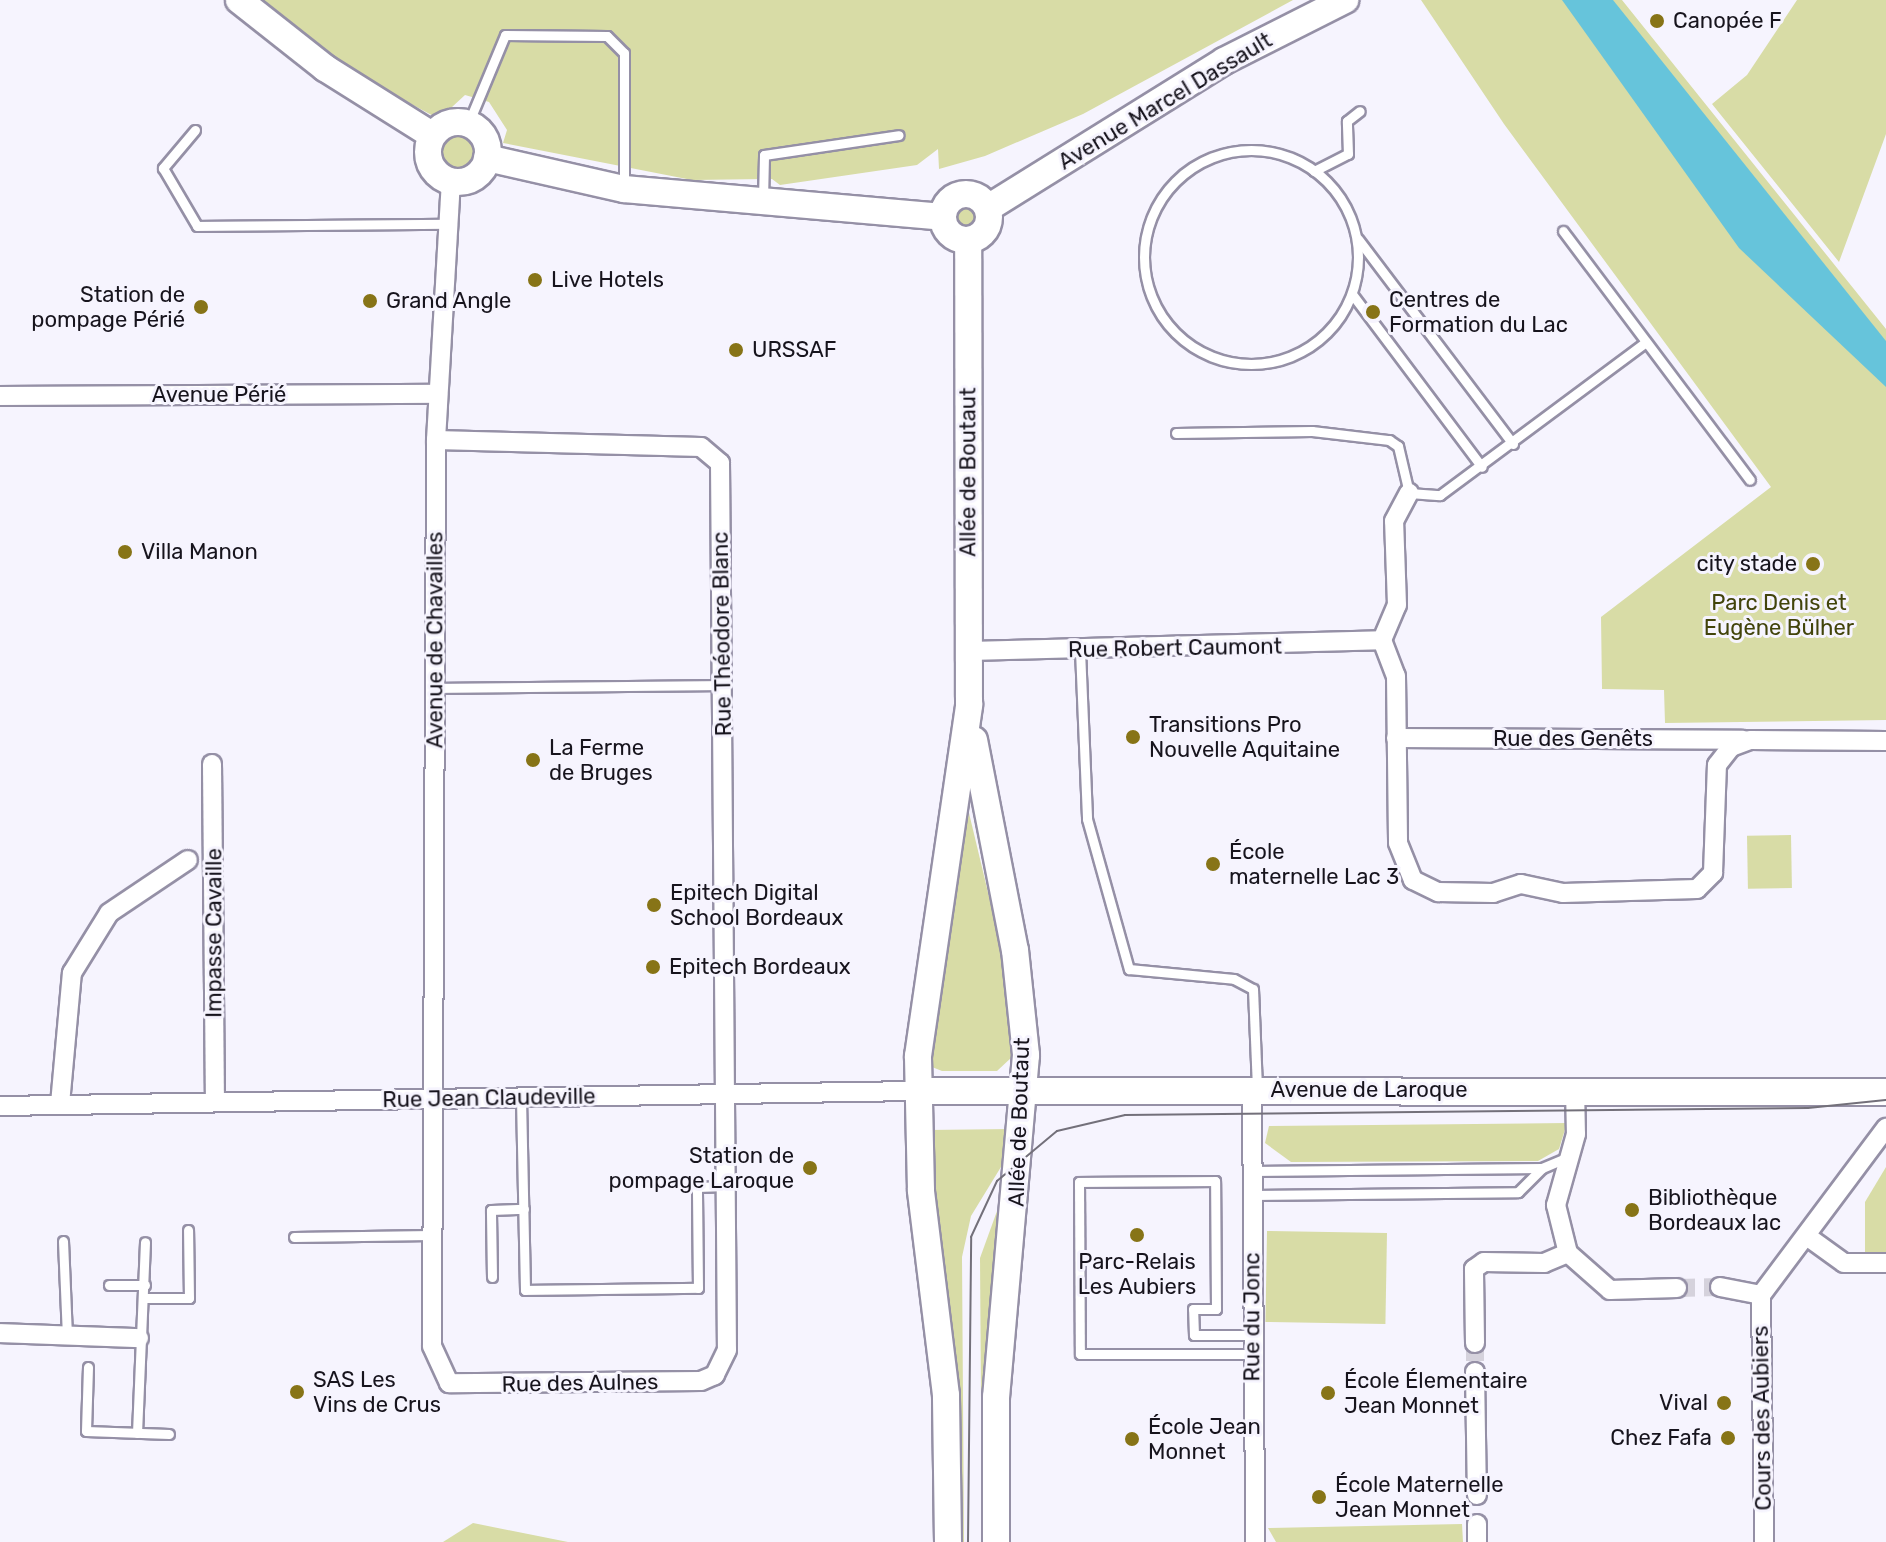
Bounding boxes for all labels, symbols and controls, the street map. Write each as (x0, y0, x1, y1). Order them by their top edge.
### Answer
place label: Canopée F (1673, 8, 1782, 34)
marker: Canopée F (1648, 12, 1666, 30)
street label: Avenue Marcel Dassault (1053, 27, 1277, 175)
place label: Live Hotels (551, 267, 664, 293)
marker: Live Hotels (526, 271, 544, 289)
place label: Station de pompage Périé (31, 281, 185, 332)
place label: Centres de Formation du Lac (1389, 286, 1568, 338)
place label: Grand Angle (386, 288, 512, 314)
marker: Grand Angle (361, 292, 379, 310)
marker: Station de pompage Périé (192, 298, 210, 316)
marker: Centres de Formation du Lac (1364, 303, 1382, 321)
place label: URSSAF (752, 337, 837, 363)
marker: URSSAF (727, 341, 745, 359)
street label: Avenue Périé (152, 382, 286, 408)
street label: Allée de Boutaut (955, 387, 981, 557)
street label: Rue Théodore Blanc (707, 531, 737, 737)
street label: Avenue de Chavailles (422, 532, 448, 748)
place label: Villa Manon (141, 539, 258, 565)
marker: Villa Manon (116, 543, 134, 561)
place label: city stade (1696, 551, 1797, 577)
marker: city stade (1804, 555, 1822, 573)
park label: Parc Denis et Eugène Bülher (1704, 589, 1854, 640)
street label: Rue Robert Caumont (1068, 633, 1282, 663)
place label: Transitions Pro Nouvelle Aquitaine (1149, 711, 1341, 762)
street label: Rue des Genêts (1493, 726, 1653, 752)
marker: Transitions Pro Nouvelle Aquitaine (1124, 728, 1142, 746)
place label: La Ferme de Bruges (549, 734, 653, 786)
marker: La Ferme de Bruges (524, 751, 542, 769)
place label: École maternelle Lac 3 (1229, 838, 1399, 890)
street label: Impasse Cavaille (201, 848, 227, 1018)
marker: École maternelle Lac 3 (1204, 855, 1222, 873)
place label: Epitech Digital School Bordeaux (670, 879, 843, 930)
marker: Epitech Digital School Bordeaux (645, 896, 663, 914)
place label: Epitech Bordeaux (669, 954, 851, 980)
marker: Epitech Bordeaux (644, 958, 662, 976)
street label: Allée de Boutaut (1003, 1037, 1035, 1207)
street label: Avenue de Laroque (1270, 1077, 1468, 1103)
street label: Rue Jean Claudeville (382, 1083, 596, 1113)
place label: Station de pompage Laroque (609, 1142, 794, 1194)
marker: Station de pompage Laroque (801, 1159, 819, 1177)
place label: Bibliothèque Bordeaux lac (1648, 1184, 1781, 1236)
marker: Bibliothèque Bordeaux lac (1623, 1201, 1641, 1219)
marker: Parc-Relais Les Aubiers (1128, 1226, 1146, 1244)
place label: Parc-Relais Les Aubiers (1077, 1248, 1197, 1300)
street label: Rue du Jonc (1239, 1252, 1265, 1382)
street label: Cours des Aubiers (1747, 1325, 1777, 1511)
place label: SAS Les Vins de Crus (313, 1366, 441, 1418)
place label: École Élementaire Jean Monnet (1344, 1367, 1528, 1418)
street label: Rue des Aulnes (501, 1368, 659, 1398)
marker: SAS Les Vins de Crus (288, 1383, 306, 1401)
marker: École Élementaire Jean Monnet (1319, 1384, 1337, 1402)
place label: Vival (1659, 1390, 1708, 1416)
marker: Vival (1715, 1394, 1733, 1412)
place label: École Jean Monnet (1148, 1413, 1261, 1464)
place label: Chez Fafa (1610, 1425, 1712, 1451)
marker: Chez Fafa (1719, 1429, 1737, 1447)
marker: École Jean Monnet (1123, 1430, 1141, 1448)
place label: École Maternelle Jean Monnet (1335, 1471, 1503, 1522)
marker: École Maternelle Jean Monnet (1310, 1488, 1328, 1506)

